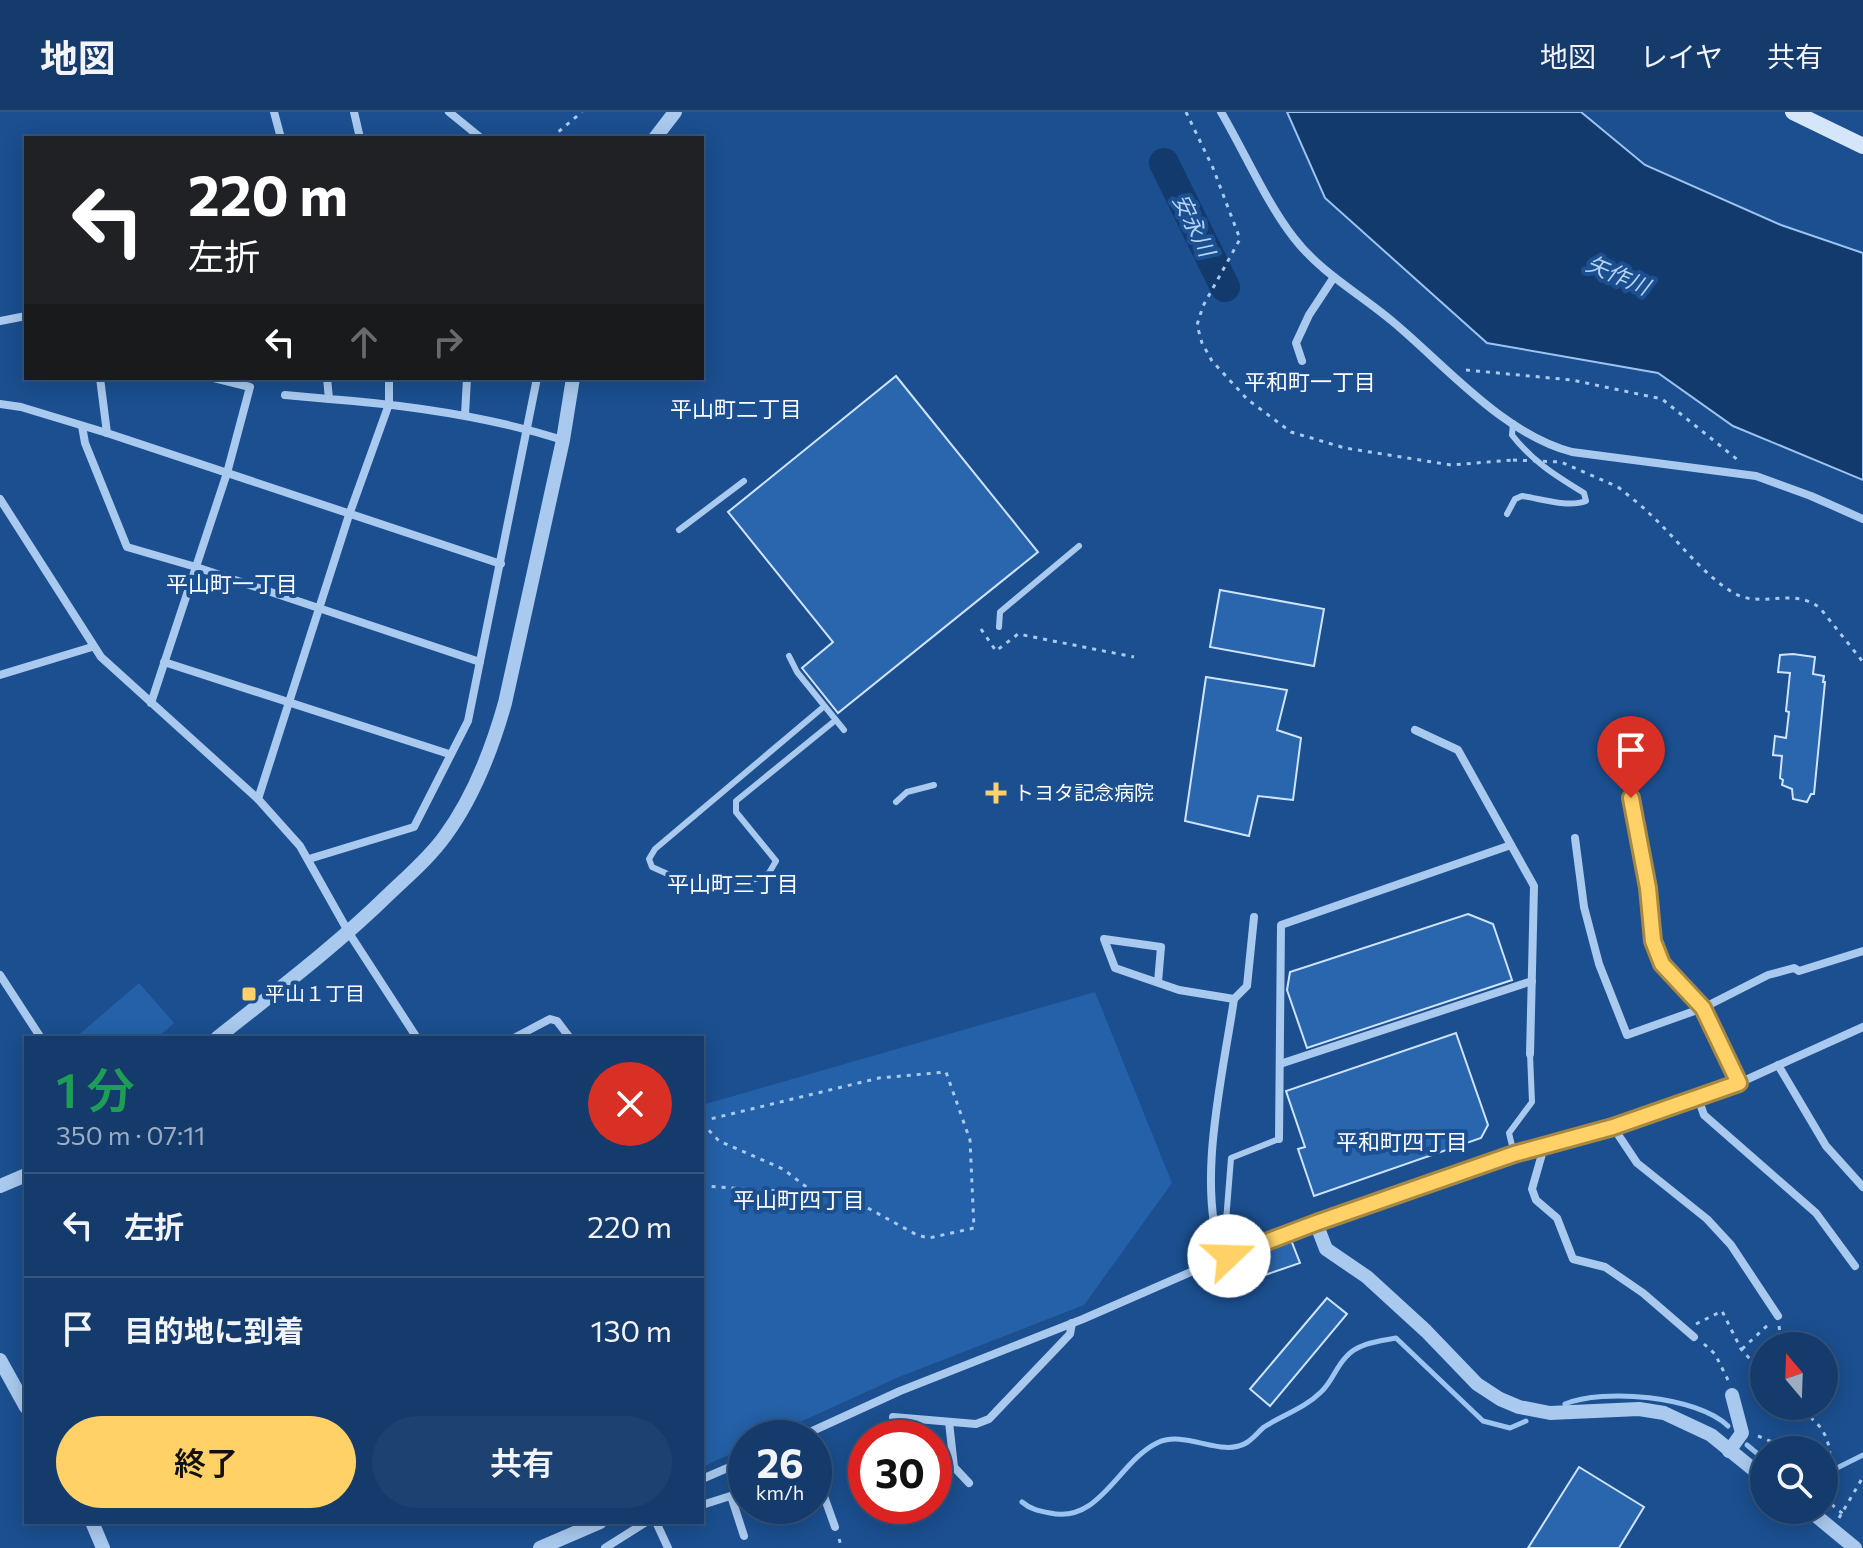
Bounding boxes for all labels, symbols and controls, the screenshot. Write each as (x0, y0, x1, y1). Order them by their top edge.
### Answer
text: 地図 (40, 33, 116, 80)
text: 地図 (1540, 39, 1596, 73)
text: レイヤ (1640, 39, 1723, 73)
text: 共有 (1767, 39, 1823, 73)
text: 220 m (188, 159, 348, 228)
icon: left (56, 168, 160, 272)
water label: 安永川 (1168, 189, 1222, 262)
text: 左折 (188, 233, 260, 277)
water label: 矢作川 (1583, 249, 1656, 301)
icon: left (258, 320, 302, 364)
icon: ahead (342, 320, 386, 364)
icon: right (426, 320, 470, 364)
district label: 平和町一丁目 (1244, 368, 1376, 395)
district label: 平山町二丁目 (670, 395, 802, 422)
district label: 平山町一丁目 (166, 570, 298, 597)
pin (1597, 716, 1665, 798)
icon: arrive (1609, 728, 1653, 772)
place label: トヨタ記念病院 (1014, 780, 1154, 804)
marker: トヨタ記念病院 (985, 782, 1007, 804)
district label: 平山町三丁目 (667, 870, 799, 897)
place label: 平山１丁目 (265, 981, 365, 1005)
marker: 平山１丁目 (240, 985, 258, 1003)
text: 1 分 (56, 1059, 135, 1118)
button: close (588, 1062, 672, 1146)
text: 350 m · 07:11 (56, 1119, 205, 1150)
district label: 平和町四丁目 (1336, 1128, 1468, 1155)
district label: 平山町四丁目 (733, 1186, 865, 1213)
icon: left (56, 1203, 100, 1247)
text: 左折 (124, 1207, 184, 1244)
text: 220 m (587, 1207, 672, 1244)
position arrow (1187, 1214, 1271, 1298)
icon: arrive (56, 1307, 100, 1351)
text: 目的地に到着 (124, 1311, 304, 1348)
text: 130 m (591, 1311, 672, 1348)
north arrow (1750, 1332, 1838, 1420)
map controls (1750, 1332, 1838, 1524)
button: 終了 (56, 1416, 356, 1508)
button: 共有 (372, 1416, 672, 1508)
speed limit sign: 30 (848, 1420, 952, 1524)
button: search (1750, 1436, 1838, 1524)
text: 26 (756, 1437, 804, 1486)
text: km/h (756, 1480, 804, 1504)

